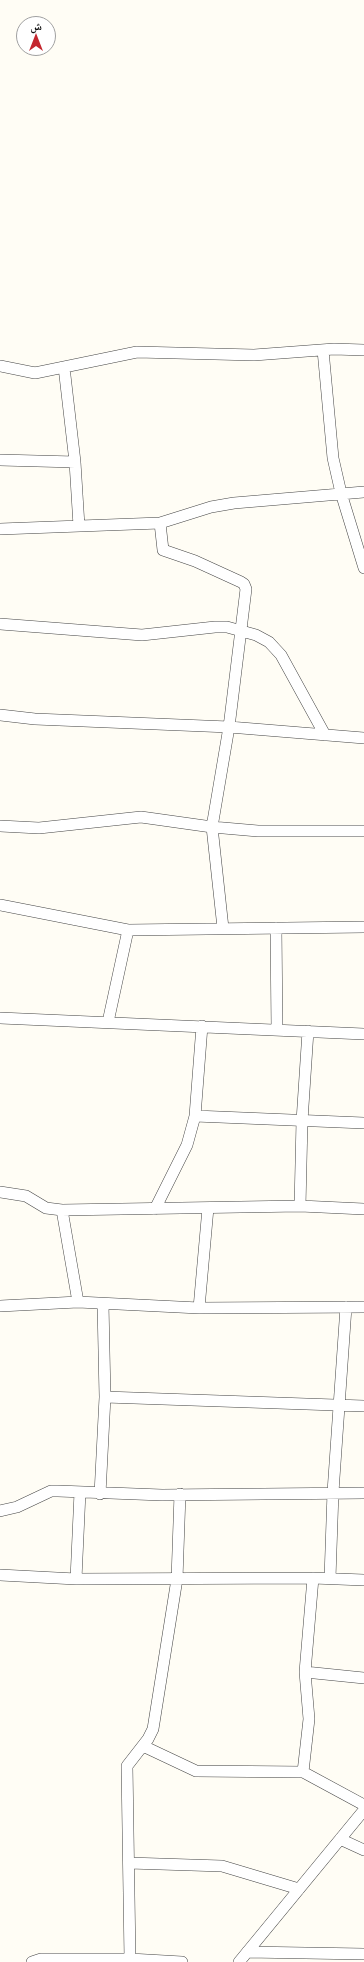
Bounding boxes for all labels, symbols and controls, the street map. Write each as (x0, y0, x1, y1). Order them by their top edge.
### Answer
north arrow (16, 16, 56, 56)
text: ش (30, 17, 42, 33)

